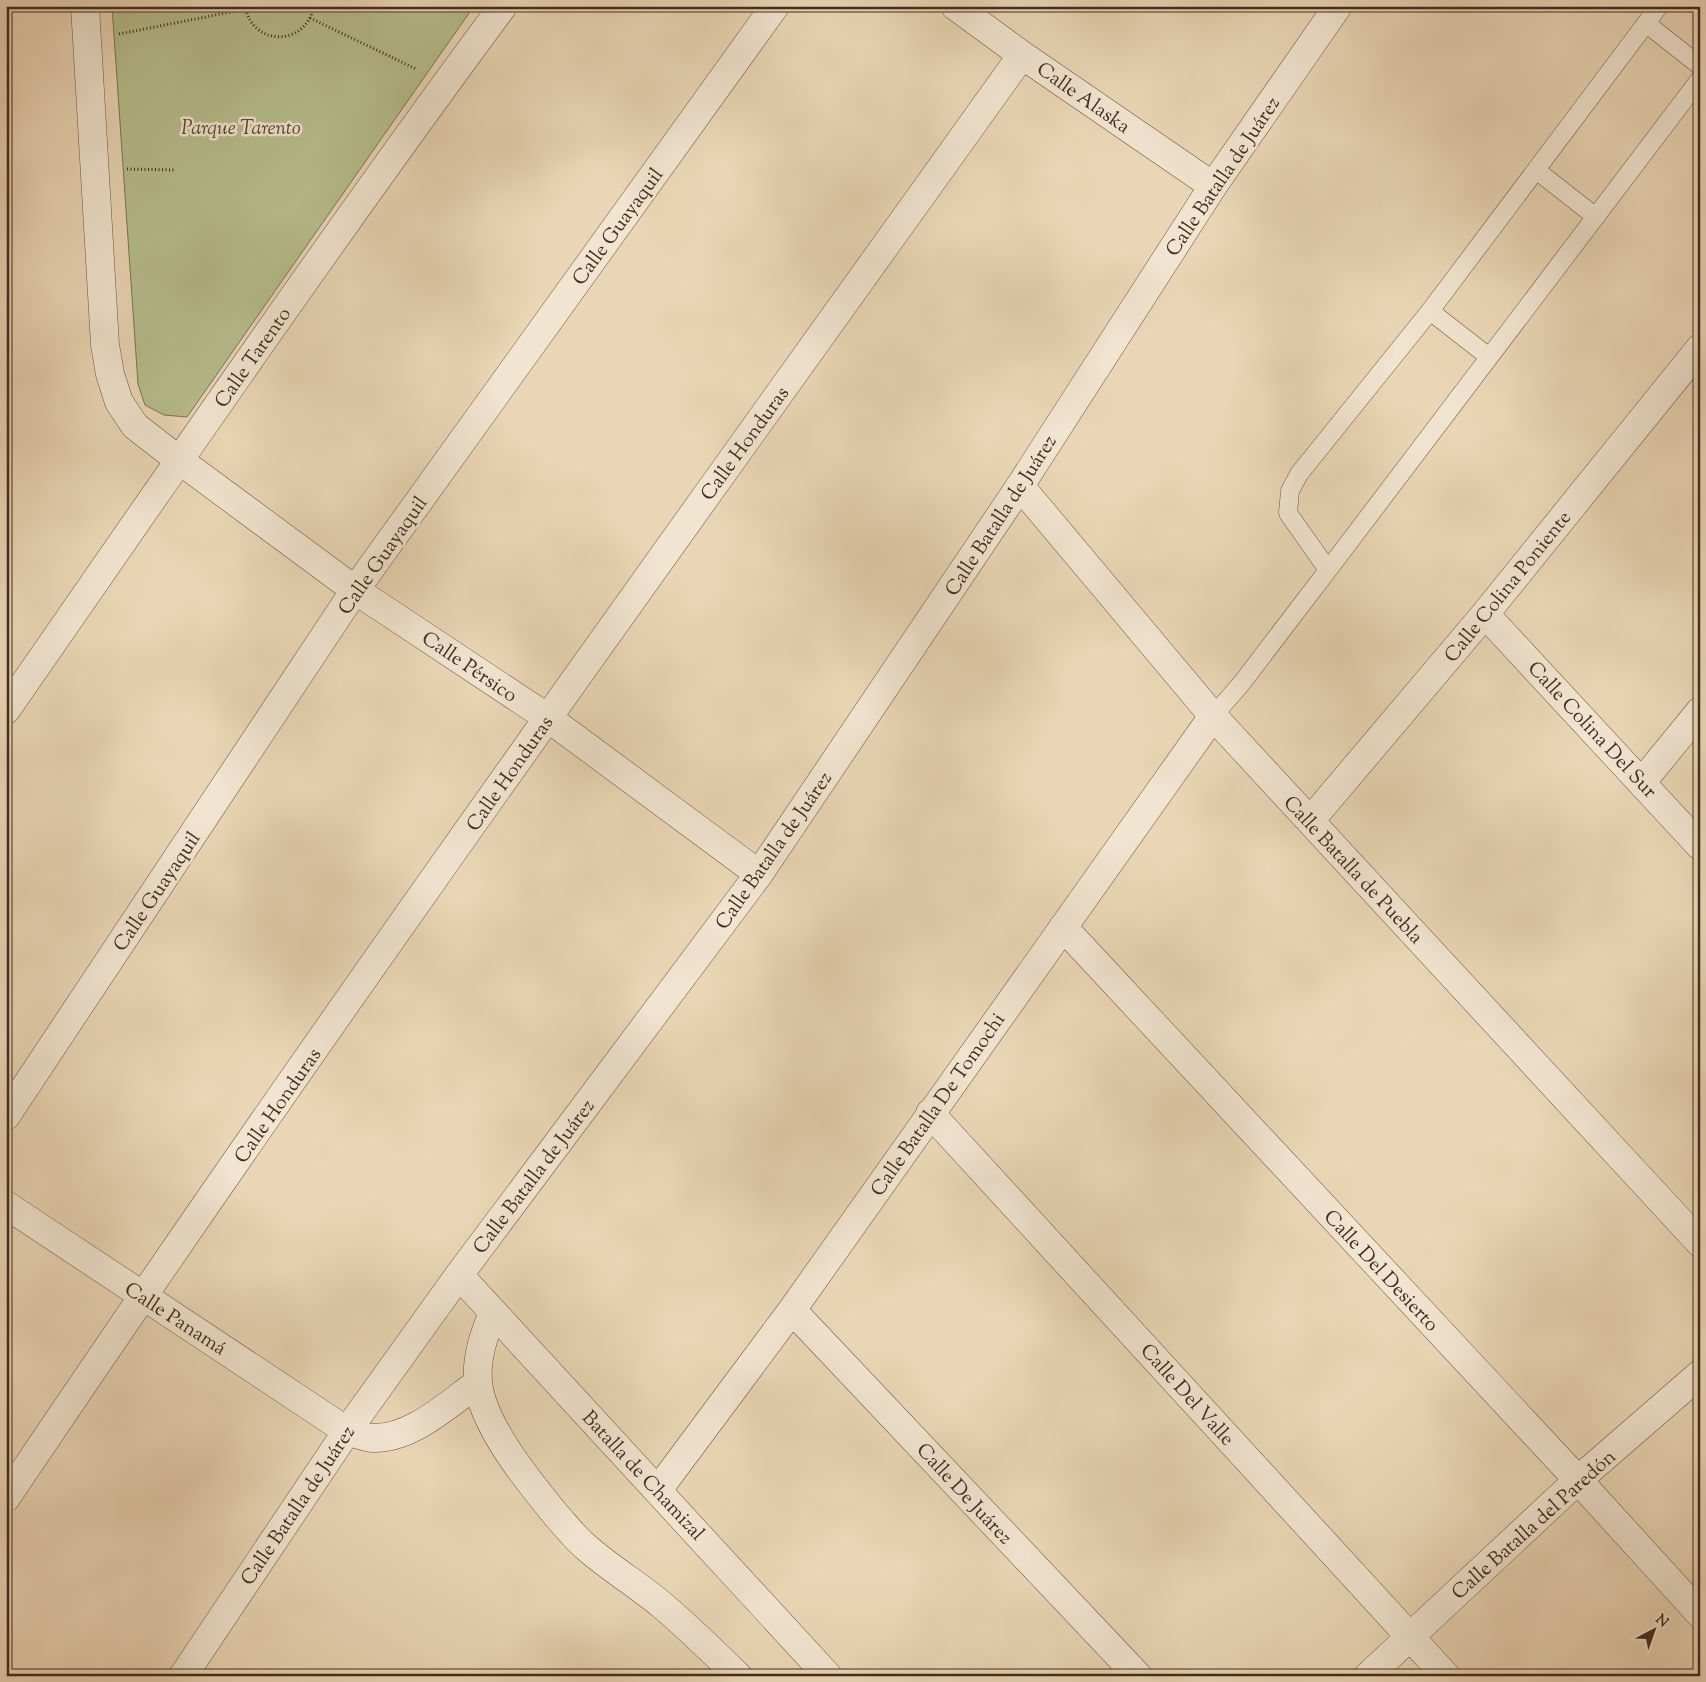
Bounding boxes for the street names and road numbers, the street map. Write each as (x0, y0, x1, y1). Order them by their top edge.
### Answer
street label: Calle Alaska (1030, 56, 1135, 142)
street label: Calle Batalla de Juárez (1160, 92, 1288, 263)
street label: Calle Guayaquil (566, 162, 672, 292)
street label: Calle Tarento (209, 302, 300, 415)
street label: Calle Honduras (695, 381, 798, 508)
street label: Calle Batalla de Juárez (939, 430, 1065, 603)
street label: Calle Guayaquil (332, 491, 436, 622)
street label: Calle Colina Poniente (1438, 505, 1580, 670)
street label: Calle Pérsico (415, 625, 522, 711)
street label: Calle Colina Del Sur (1520, 656, 1663, 806)
street label: Calle Honduras (460, 711, 562, 838)
street label: Calle Batalla de Juárez (709, 766, 841, 936)
street label: Calle Batalla de Puebla (1275, 790, 1429, 951)
street label: Calle Guayaquil (107, 826, 209, 958)
street label: Calle Batalla De Tomochi (865, 1007, 1014, 1203)
street label: Calle Honduras (228, 1043, 330, 1170)
street label: Calle Batalla de Juárez (467, 1094, 603, 1261)
street label: Calle Del Desierto (1316, 1204, 1445, 1339)
street label: Calle Panamá (118, 1276, 231, 1364)
street label: Calle Del Valle (1132, 1338, 1240, 1453)
street label: Batalla de Chamizal (574, 1405, 711, 1549)
street label: Calle Batalla de Juárez (235, 1421, 363, 1592)
street label: Calle De Juárez (908, 1437, 1018, 1552)
street label: Calle Batalla del Paredón (1446, 1444, 1624, 1608)

